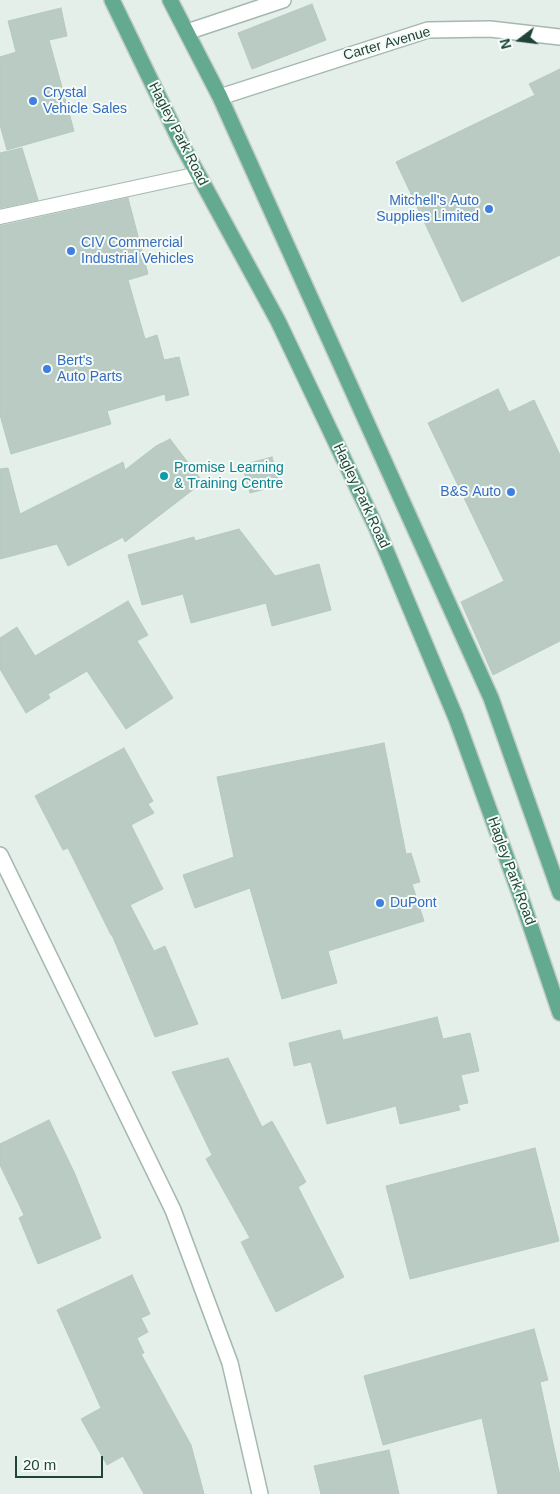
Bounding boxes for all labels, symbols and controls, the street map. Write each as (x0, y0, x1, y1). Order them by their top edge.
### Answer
north arrow (495, 15, 545, 65)
street label: Carter Avenue (341, 24, 433, 64)
text: N (496, 37, 515, 51)
street label: Hagley Park Road (145, 80, 211, 188)
place label: Crystal Vehicle Sales (43, 85, 127, 118)
marker: Crystal Vehicle Sales (27, 95, 39, 107)
place label: Mitchell's Auto Supplies Limited (376, 193, 479, 226)
marker: Mitchell's Auto Supplies Limited (483, 203, 495, 215)
place label: CIV Commercial Industrial Vehicles (81, 235, 194, 268)
marker: CIV Commercial Industrial Vehicles (65, 245, 77, 257)
place label: Bert's Auto Parts (57, 353, 122, 386)
marker: Bert's Auto Parts (41, 363, 53, 375)
street label: Hagley Park Road (329, 441, 393, 551)
place label: Promise Learning & Training Centre (174, 460, 284, 492)
marker: Promise Learning & Training Centre (158, 470, 170, 482)
place label: B&S Auto (440, 484, 501, 500)
marker: B&S Auto (505, 486, 517, 498)
street label: Hagley Park Road (484, 815, 538, 927)
place label: DuPont (390, 895, 437, 911)
marker: DuPont (374, 897, 386, 909)
scale bar (18, 1446, 105, 1478)
text: 20 m (23, 1456, 56, 1473)

